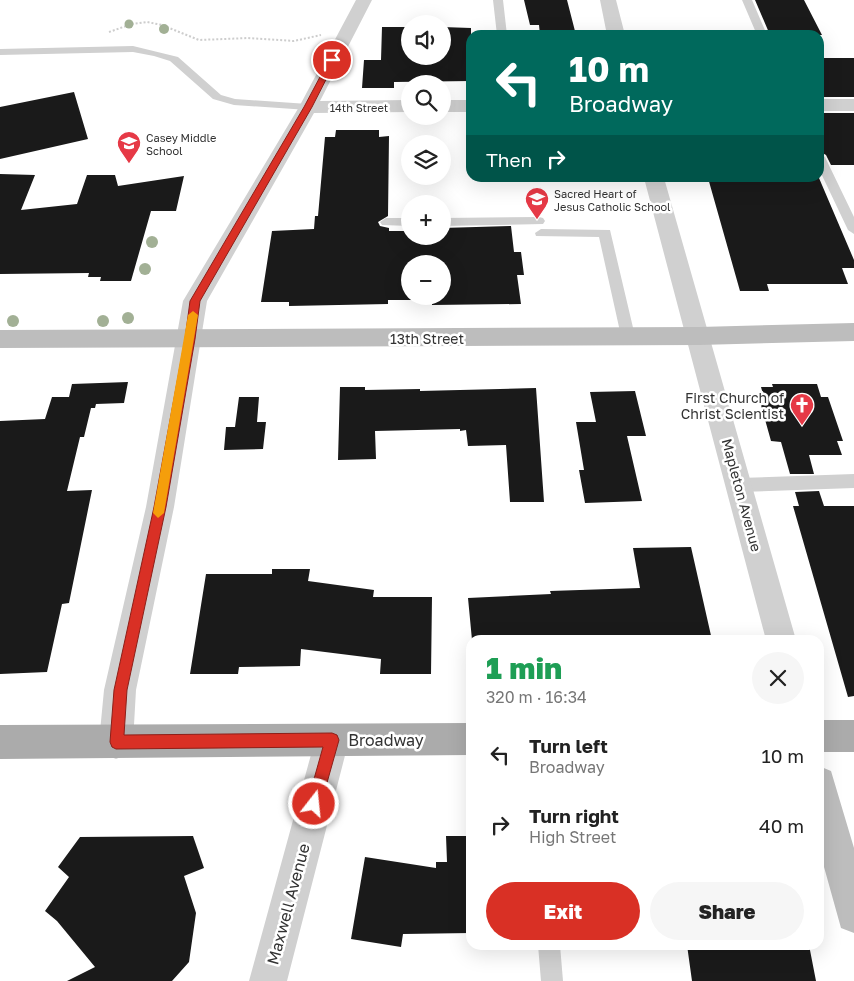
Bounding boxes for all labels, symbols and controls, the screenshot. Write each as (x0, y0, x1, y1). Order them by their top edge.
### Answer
map controls (401, 15, 451, 305)
button: sound (401, 15, 451, 65)
pin (311, 39, 353, 81)
icon: arrive (318, 46, 346, 74)
text: 10 m (569, 48, 649, 90)
icon: left (486, 50, 551, 115)
button: search (401, 75, 451, 125)
text: Broadway (569, 90, 673, 117)
street label: 14th Street (330, 101, 388, 114)
school or university icon: Casey Middle School (116, 130, 142, 164)
place label: Casey Middle School (146, 131, 216, 157)
button: layers (401, 135, 451, 185)
icon: right (542, 145, 570, 173)
text: Then (486, 148, 532, 171)
school or university icon: Sacred Heart of Jesus Catholic School (524, 186, 550, 220)
place label: Sacred Heart of Jesus Catholic School (554, 187, 671, 213)
button: + (401, 195, 451, 245)
button: − (401, 255, 451, 305)
street label: 13th Street (390, 330, 464, 347)
place label: First Church of Christ Scientist (681, 389, 784, 422)
church icon: First Church of Christ Scientist (789, 392, 815, 426)
street label: Mapleton Avenue (719, 437, 765, 553)
text: 1 min (486, 650, 562, 686)
button: close (752, 652, 804, 704)
text: 320 m · 16:34 (486, 687, 587, 707)
street label: Broadway (348, 730, 424, 750)
text: Turn left (529, 734, 608, 757)
icon: left (486, 741, 514, 769)
text: 10 m (761, 744, 804, 767)
text: Broadway (529, 757, 605, 777)
position arrow (287, 777, 339, 829)
text: Turn right (529, 804, 619, 827)
icon: right (486, 811, 514, 839)
text: 40 m (759, 814, 804, 837)
text: High Street (529, 827, 617, 847)
street label: Maxwell Avenue (262, 841, 314, 967)
button: Exit (486, 882, 640, 940)
button: Share (650, 882, 804, 940)

